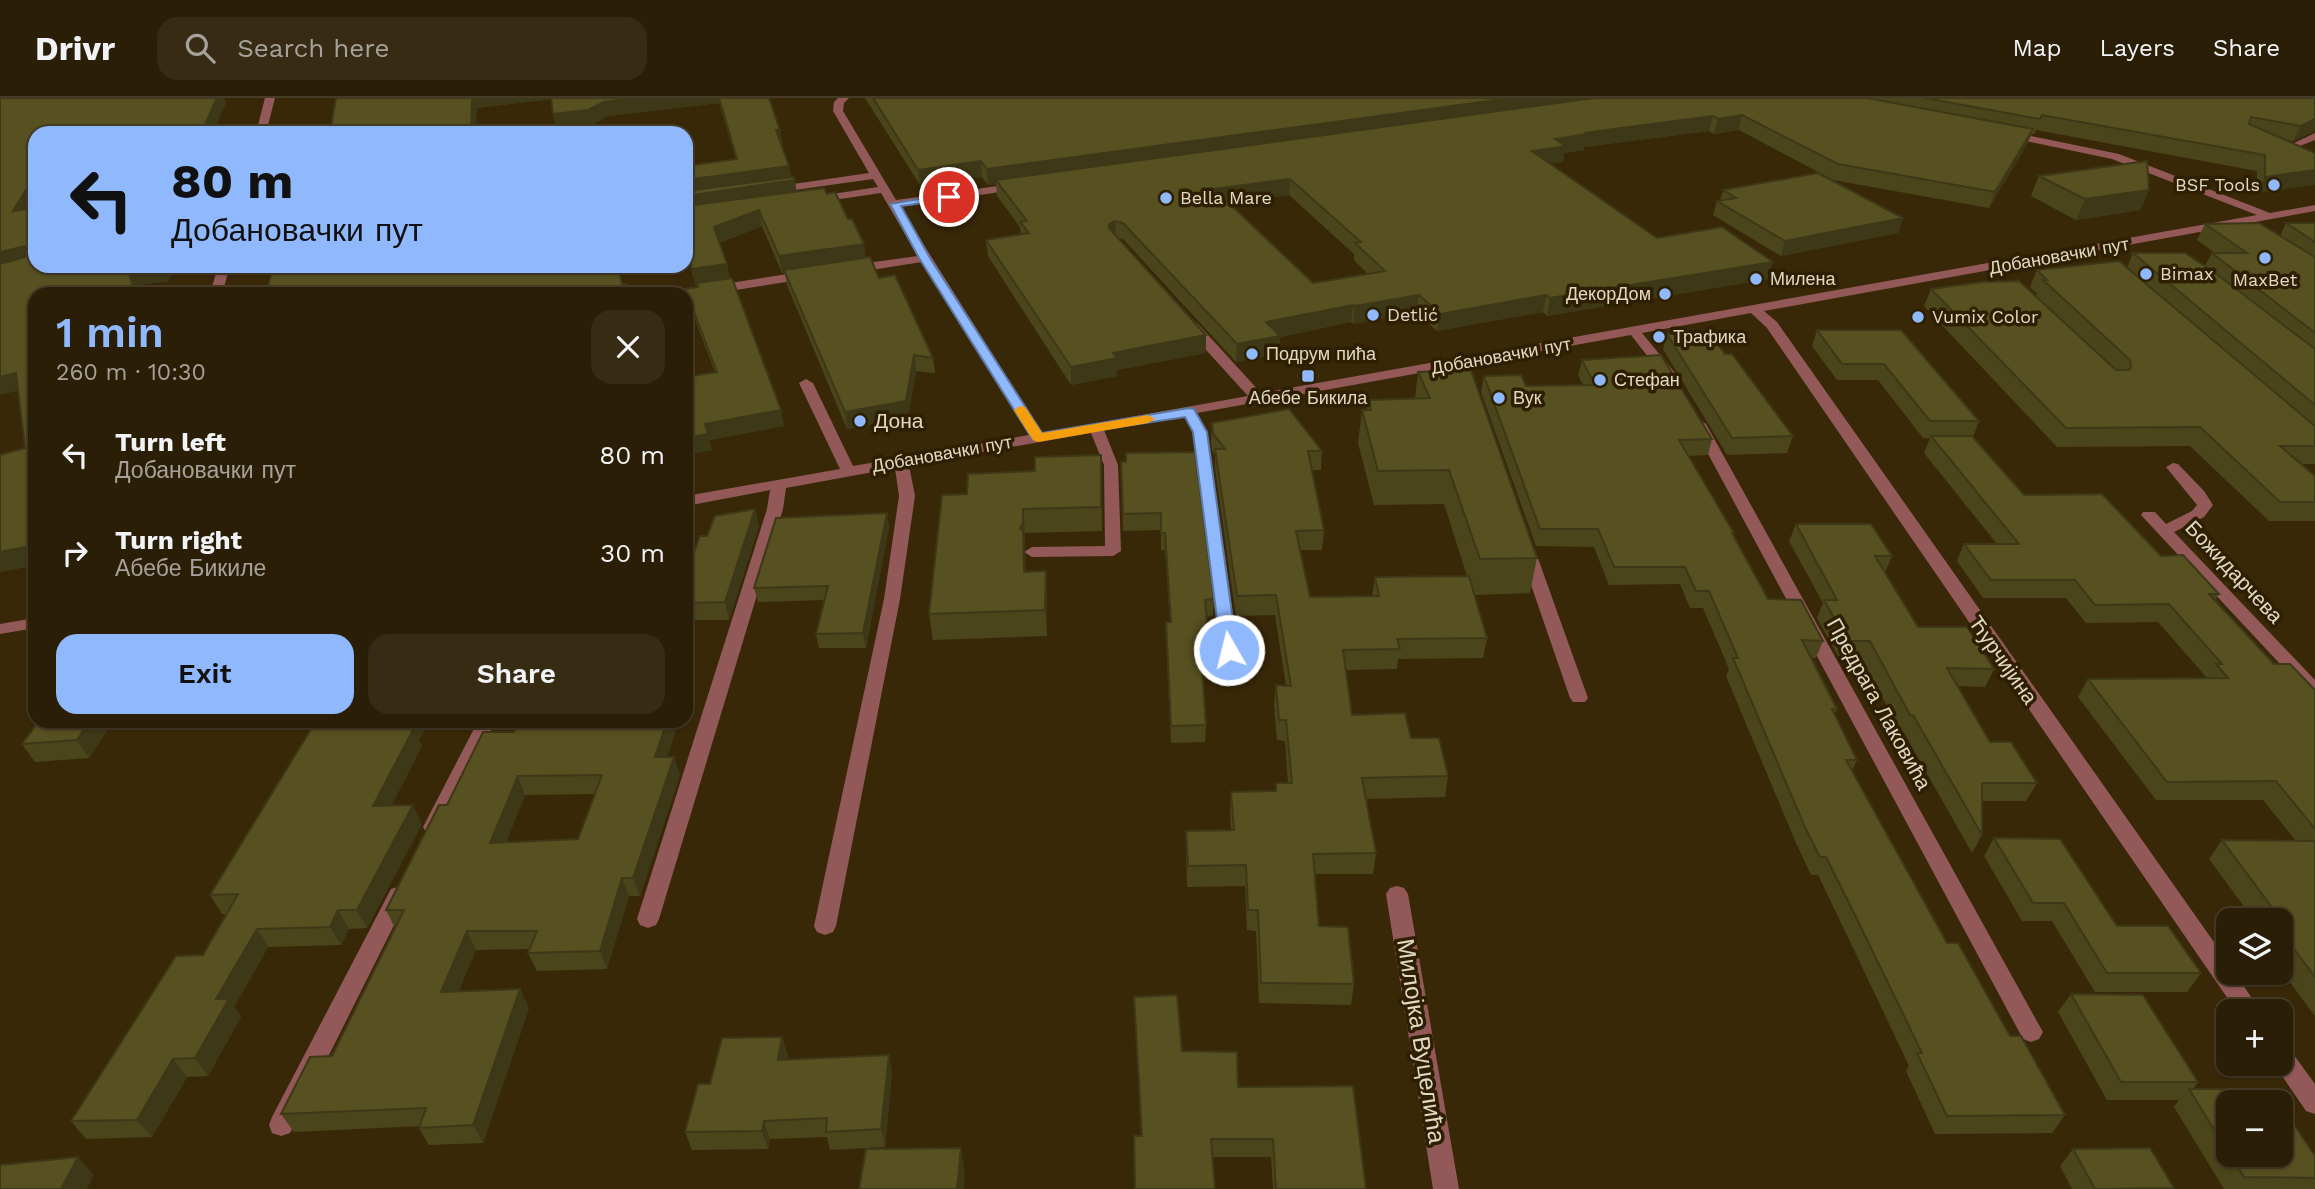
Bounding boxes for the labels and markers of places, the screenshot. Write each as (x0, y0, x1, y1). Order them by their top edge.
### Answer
pin (919, 167, 979, 227)
place label: BSF Tools (2175, 174, 2260, 195)
marker: BSF Tools (2266, 177, 2282, 193)
place label: Bella Mare (1180, 187, 1272, 208)
marker: Bella Mare (1158, 190, 1174, 206)
marker: MaxBet (2257, 250, 2273, 266)
place label: Bimax (2160, 263, 2213, 284)
marker: Bimax (2138, 266, 2154, 282)
place label: Милена (1770, 268, 1837, 289)
place label: MaxBet (2233, 269, 2298, 290)
marker: Милена (1748, 271, 1764, 287)
place label: ДекорДом (1566, 283, 1651, 304)
marker: ДекорДом (1657, 286, 1673, 302)
place label: Detlić (1387, 304, 1438, 325)
place label: Vumix Color (1932, 306, 2038, 327)
marker: Detlić (1365, 307, 1381, 323)
marker: Vumix Color (1910, 309, 1926, 325)
place label: Трафика (1673, 326, 1747, 347)
marker: Трафика (1651, 329, 1667, 345)
place label: Подрум пића (1266, 343, 1377, 364)
marker: Подрум пића (1244, 346, 1260, 362)
marker: Абебе Бикила (1300, 368, 1316, 384)
place label: Стефан (1614, 369, 1680, 390)
marker: Стефан (1592, 372, 1608, 388)
place label: Абебе Бикила (1249, 387, 1368, 408)
place label: Вук (1513, 387, 1542, 408)
marker: Вук (1491, 390, 1507, 406)
place label: Дона (874, 408, 924, 433)
marker: Дона (852, 413, 868, 429)

